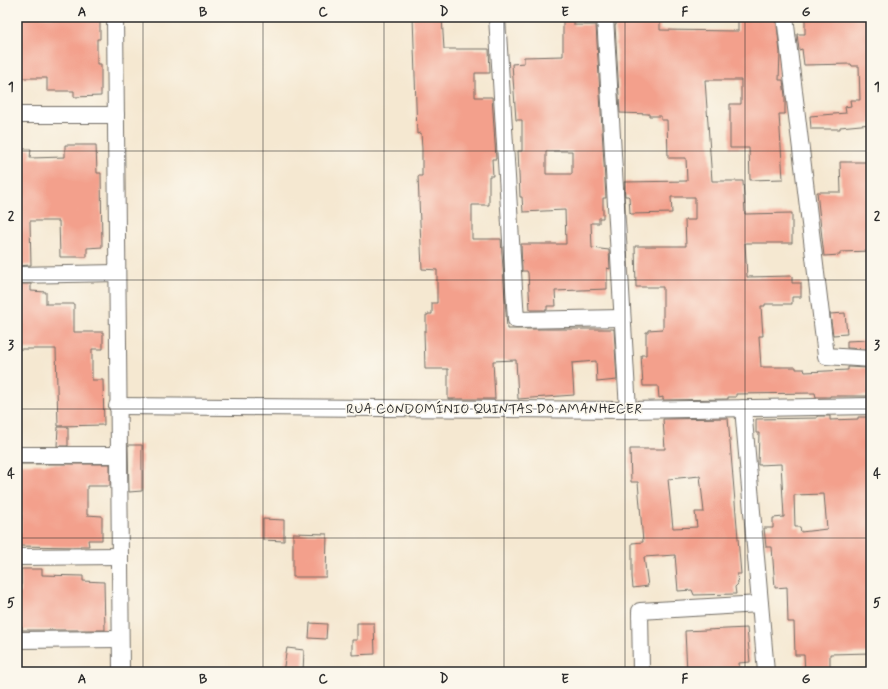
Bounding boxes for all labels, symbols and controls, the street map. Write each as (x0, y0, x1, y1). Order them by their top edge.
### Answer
text: A (78, 4, 86, 21)
text: B (199, 4, 208, 21)
text: C (318, 4, 328, 21)
text: D (440, 4, 449, 21)
text: E (561, 4, 569, 21)
text: F (682, 4, 689, 21)
text: G (802, 4, 811, 21)
text: 1 (8, 79, 14, 96)
text: 1 (874, 79, 880, 96)
text: 2 (8, 208, 15, 225)
text: 2 (874, 208, 881, 225)
text: 3 (8, 337, 14, 354)
text: 3 (874, 337, 880, 354)
street label: RUA CONDOMÍNIO QUINTAS DO AMANHECER (346, 400, 642, 418)
text: 4 (7, 466, 15, 483)
text: 4 (873, 466, 881, 483)
text: 5 (7, 595, 15, 612)
text: 5 (873, 595, 881, 612)
text: A (78, 671, 86, 688)
text: B (199, 671, 208, 688)
text: C (318, 671, 328, 688)
text: D (440, 671, 449, 688)
text: E (561, 671, 569, 688)
text: F (682, 671, 689, 688)
text: G (802, 671, 811, 688)

